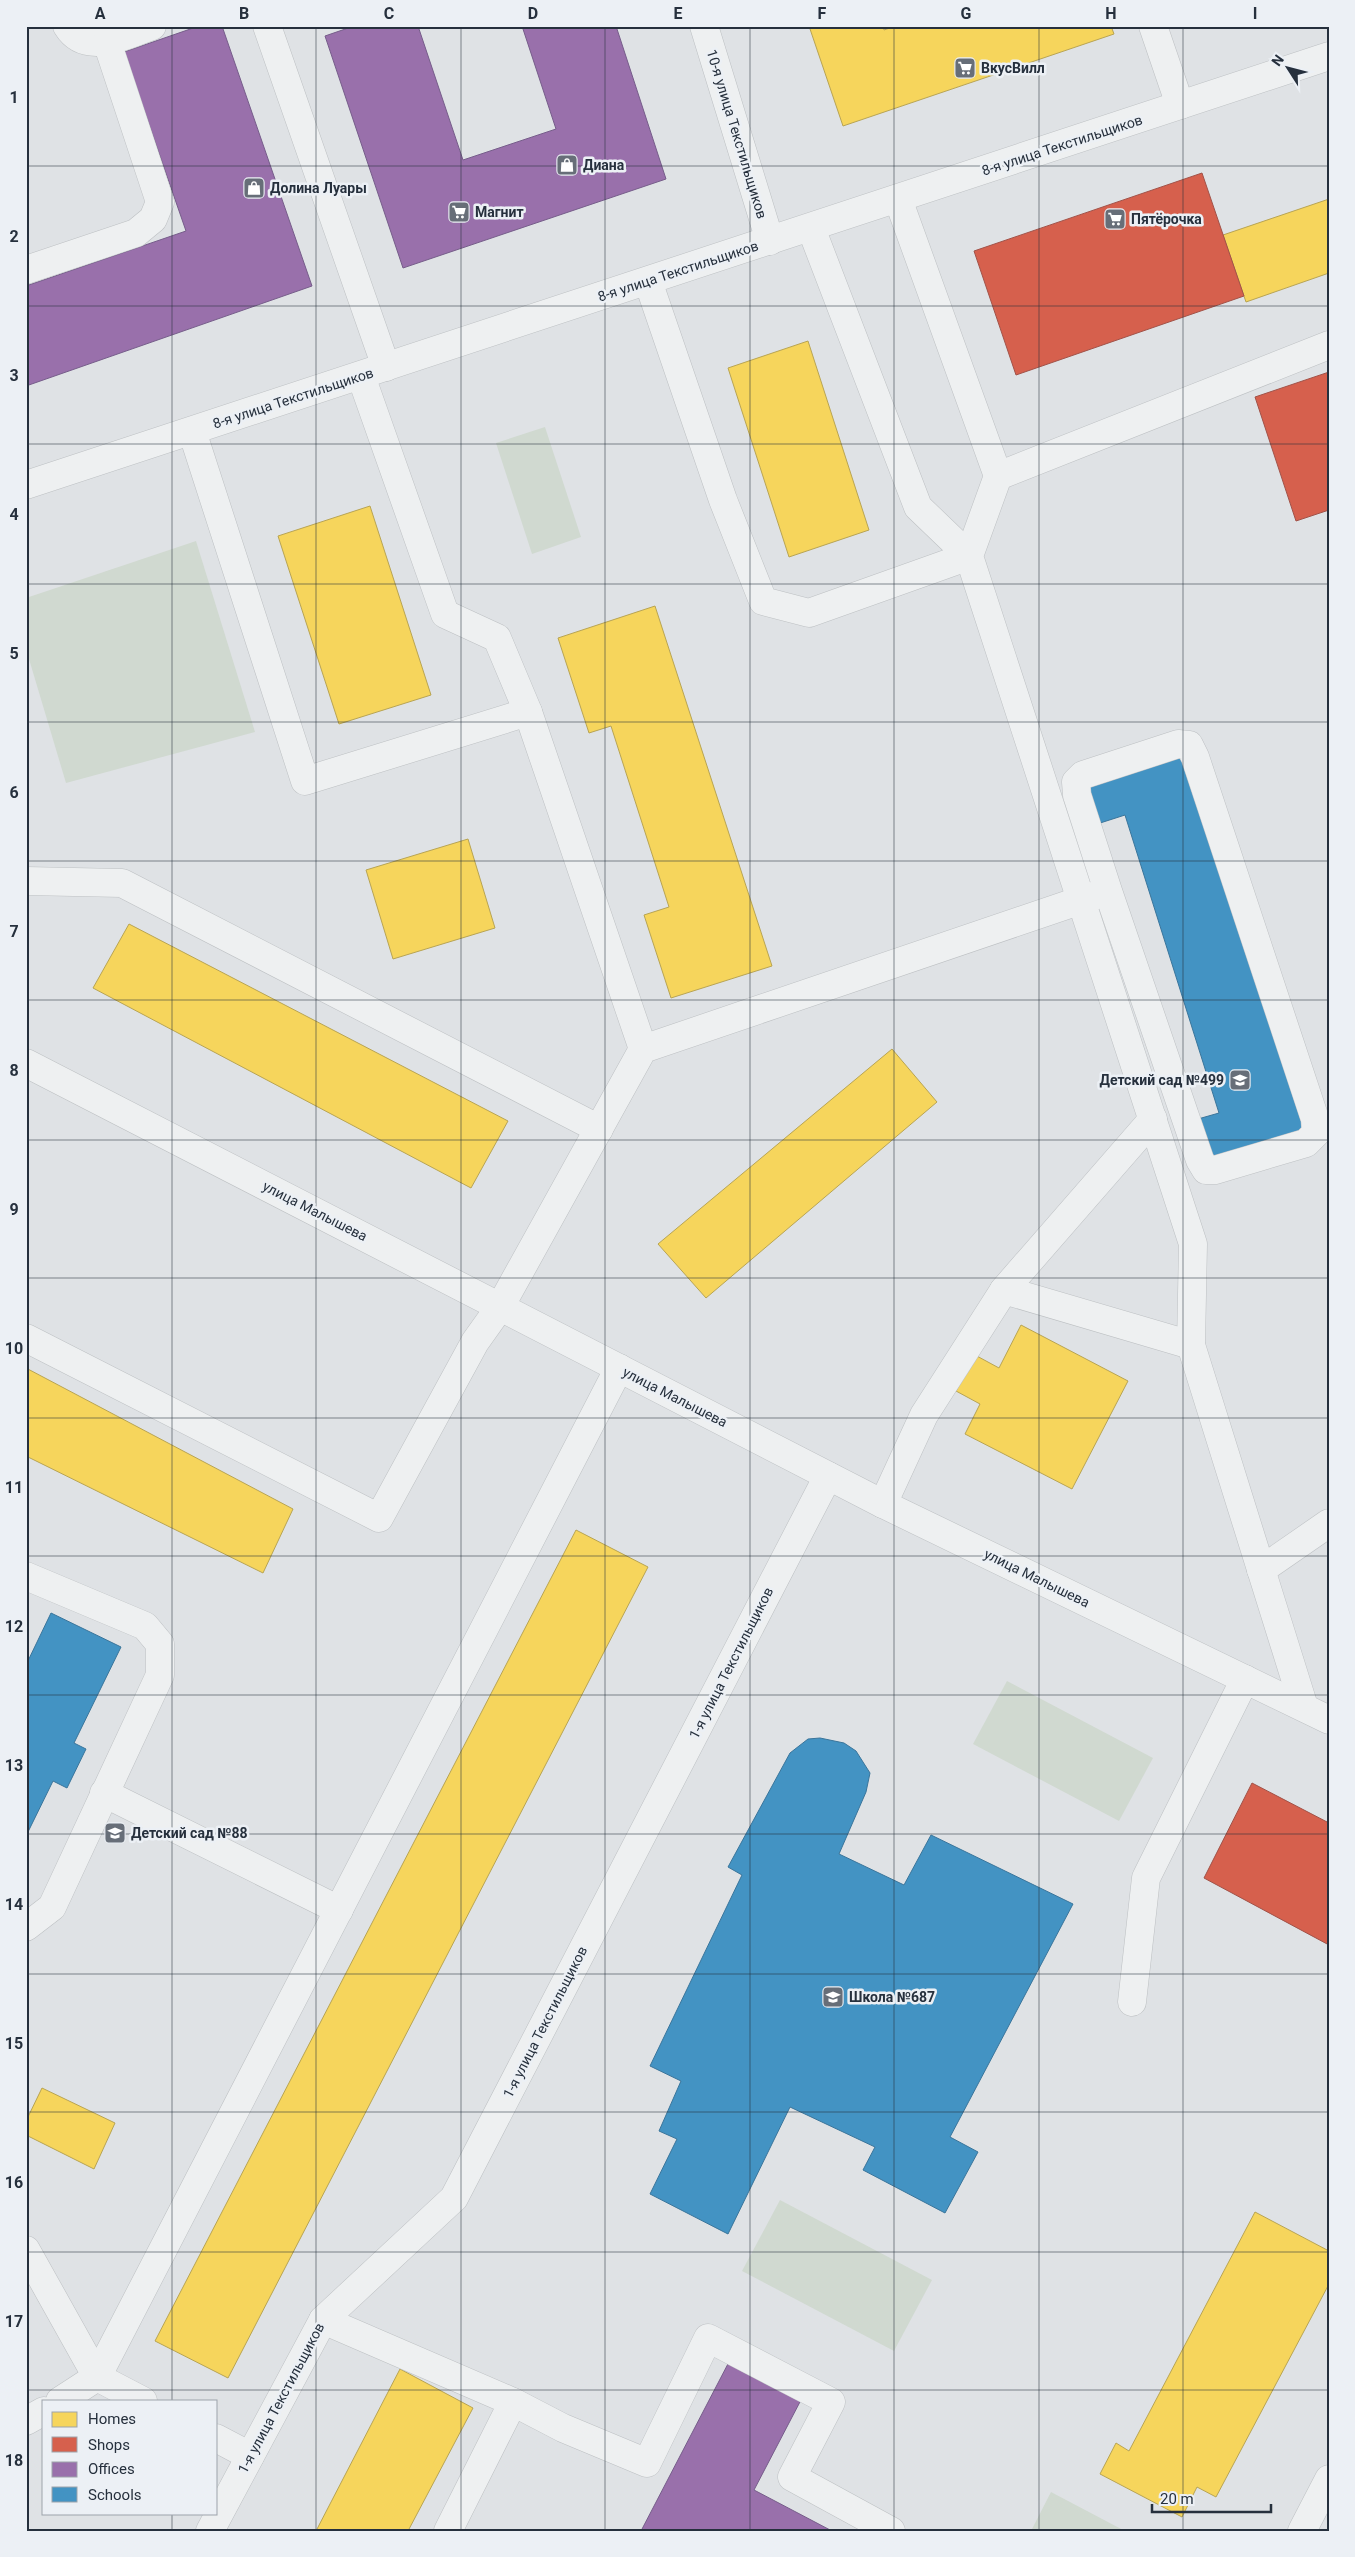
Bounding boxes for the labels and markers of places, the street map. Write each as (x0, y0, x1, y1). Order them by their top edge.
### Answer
supermarket icon: ВкусВилл (953, 56, 977, 80)
place label: ВкусВилл (981, 60, 1045, 76)
shop icon: Диана (555, 153, 579, 177)
place label: Диана (583, 157, 625, 173)
shop icon: Долина Луары (242, 176, 266, 200)
place label: Долина Луары (270, 180, 367, 196)
supermarket icon: Магнит (447, 200, 471, 224)
place label: Магнит (475, 204, 524, 220)
supermarket icon: Пятёрочка (1103, 207, 1127, 231)
place label: Пятёрочка (1131, 211, 1202, 227)
school or university icon: Детский сад №499 (1228, 1068, 1252, 1092)
place label: Детский сад №499 (1100, 1072, 1224, 1088)
school or university icon: Детский сад №88 (103, 1821, 127, 1845)
place label: Детский сад №88 (131, 1825, 247, 1841)
school or university icon: Школа №687 (821, 1985, 845, 2009)
place label: Школа №687 (849, 1989, 935, 2005)

